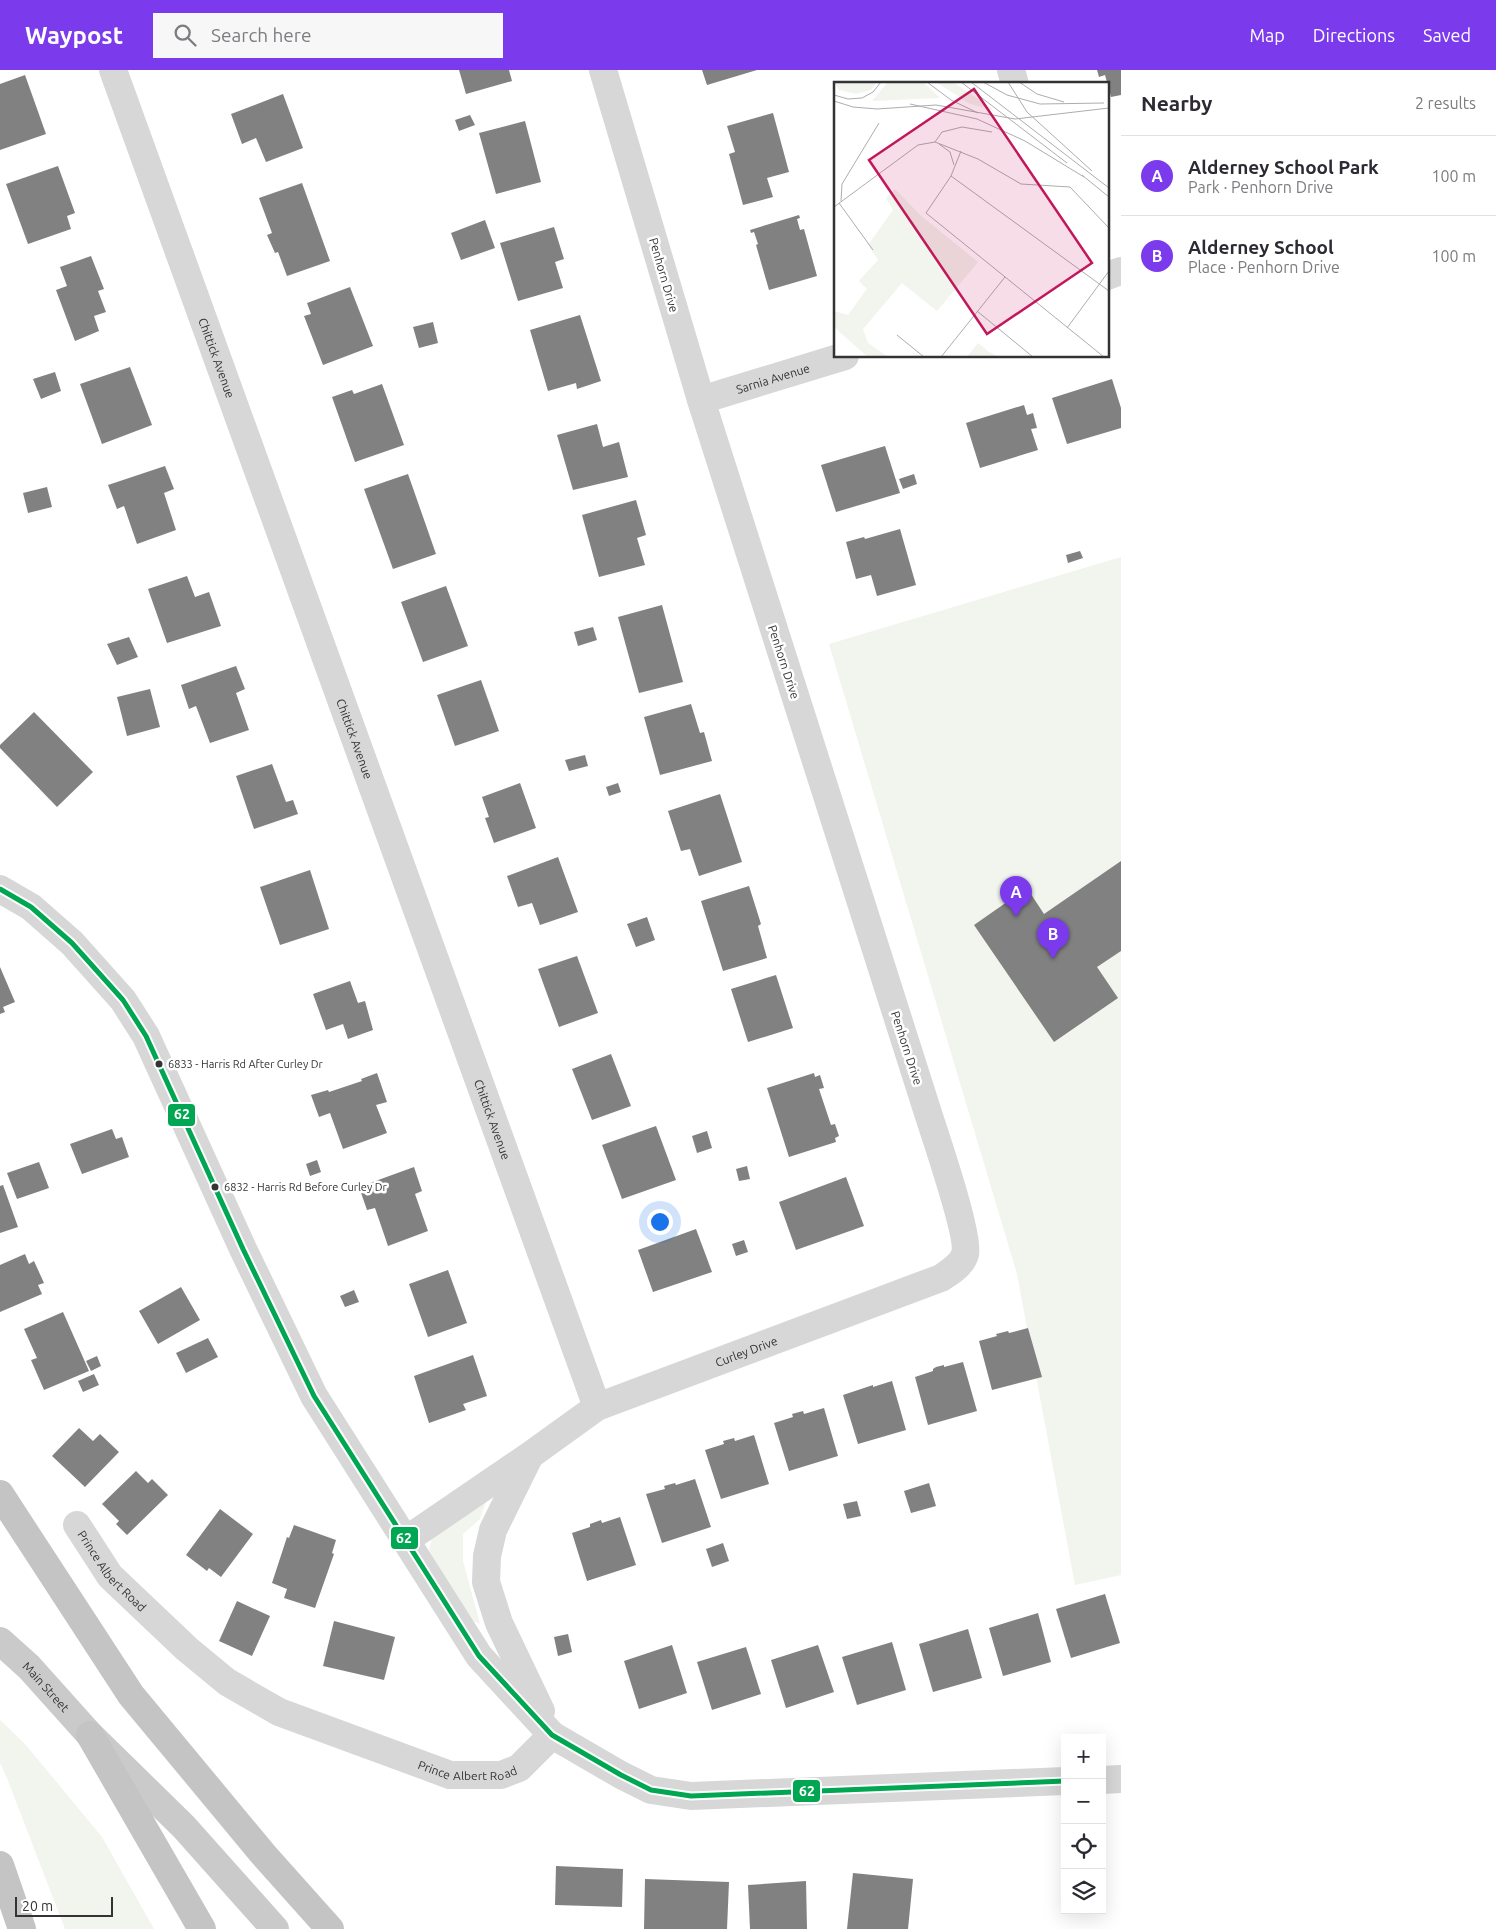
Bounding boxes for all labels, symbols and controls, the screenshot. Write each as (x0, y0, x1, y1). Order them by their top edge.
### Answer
search box (153, 13, 503, 58)
icon: search (171, 21, 199, 49)
text: Waypost (25, 22, 123, 49)
text: Search here (211, 24, 311, 46)
text: Map (1249, 25, 1285, 45)
text: Directions (1313, 25, 1395, 45)
text: Saved (1423, 25, 1471, 45)
inset map (834, 82, 1108, 358)
text: Nearby (1141, 91, 1212, 115)
text: 2 results (1415, 94, 1476, 112)
text: Alderney School Park (1188, 156, 1379, 178)
text: A (1151, 167, 1163, 185)
text: 100 m (1431, 167, 1476, 185)
text: Park · Penhorn Drive (1188, 178, 1333, 196)
street label: Penhorn Drive (647, 236, 681, 314)
text: Alderney School (1188, 236, 1334, 258)
text: B (1152, 247, 1162, 265)
text: 100 m (1431, 247, 1476, 265)
text: Place · Penhorn Drive (1188, 258, 1340, 276)
street label: Chittick Avenue (197, 316, 238, 400)
street label: Sarnia Avenue (734, 361, 811, 395)
street label: Penhorn Drive (766, 623, 802, 701)
street label: Chittick Avenue (335, 697, 375, 780)
pin: A (1000, 876, 1032, 917)
pin: B (1037, 918, 1069, 959)
street label: Penhorn Drive (889, 1009, 925, 1087)
place label: 6833 - Harris Rd After Curley Dr (168, 1058, 323, 1070)
marker: 6833 - Harris Rd After Curley Dr (154, 1059, 164, 1069)
street label: Chittick Avenue (472, 1077, 513, 1161)
line badge: 62 (167, 1103, 196, 1127)
text: 62 (174, 1106, 190, 1122)
place label: 6832 - Harris Rd Before Curley Dr (224, 1181, 387, 1193)
marker: 6832 - Harris Rd Before Curley Dr (210, 1182, 220, 1192)
your location (647, 1209, 673, 1235)
street label: Curley Drive (713, 1334, 779, 1369)
line badge: 62 (390, 1526, 419, 1550)
street label: Prince Albert Road (76, 1528, 149, 1614)
text: 62 (396, 1530, 412, 1546)
street label: Main Street (21, 1659, 72, 1714)
map controls (1061, 1734, 1106, 1914)
button: + (1061, 1734, 1106, 1779)
street label: Prince Albert Road (416, 1757, 519, 1782)
line badge: 62 (792, 1779, 821, 1803)
button: − (1061, 1779, 1106, 1824)
text: 62 (799, 1783, 815, 1799)
button: locate (1061, 1824, 1106, 1869)
button: layers (1061, 1869, 1106, 1914)
scale bar (15, 1894, 112, 1917)
text: 20 m (22, 1898, 53, 1914)

